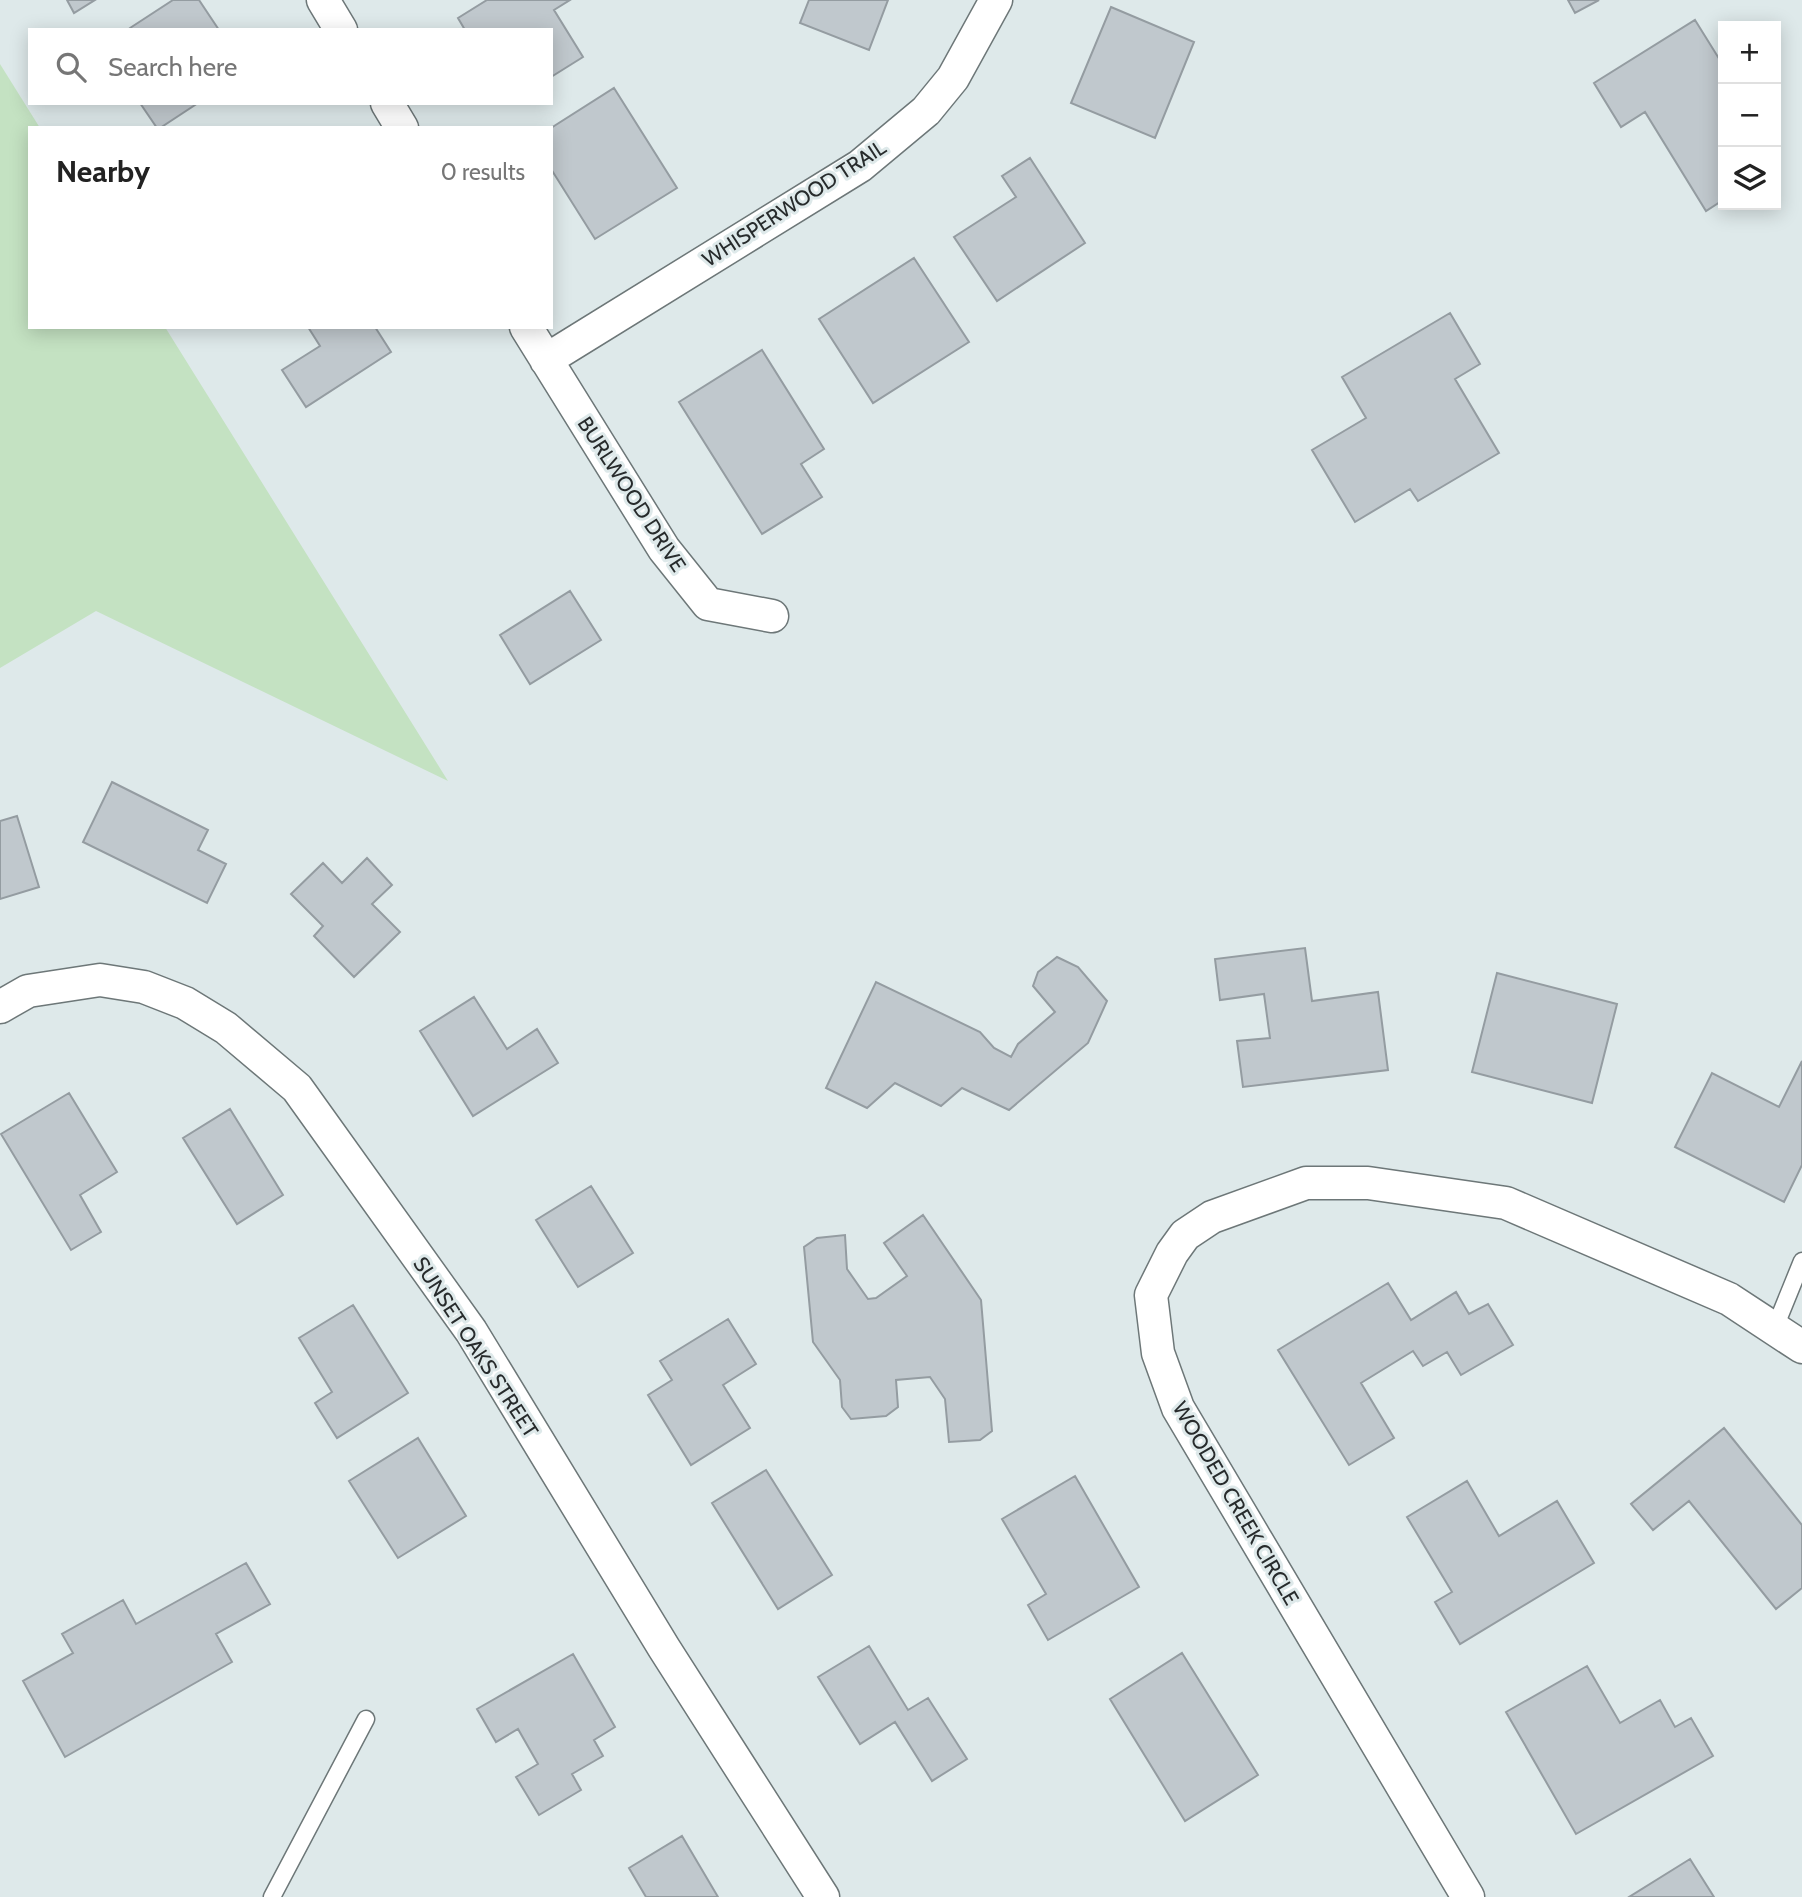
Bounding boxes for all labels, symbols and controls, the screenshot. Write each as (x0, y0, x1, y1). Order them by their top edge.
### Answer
map controls (1718, 21, 1781, 210)
button: + (1718, 21, 1781, 84)
search box (28, 28, 553, 105)
icon: search (52, 48, 90, 86)
text: Search here (108, 51, 237, 83)
button: − (1718, 84, 1781, 147)
street label: WHISPERWOOD TRAIL (698, 134, 891, 272)
button: layers (1718, 147, 1781, 210)
text: Nearby (56, 153, 150, 190)
text: 0 results (441, 158, 525, 186)
street label: BURLWOOD DRIVE (573, 412, 691, 576)
street label: SUNSET OAKS STREET (408, 1252, 544, 1442)
street label: WOODED CREEK CIRCLE (1168, 1397, 1304, 1609)

